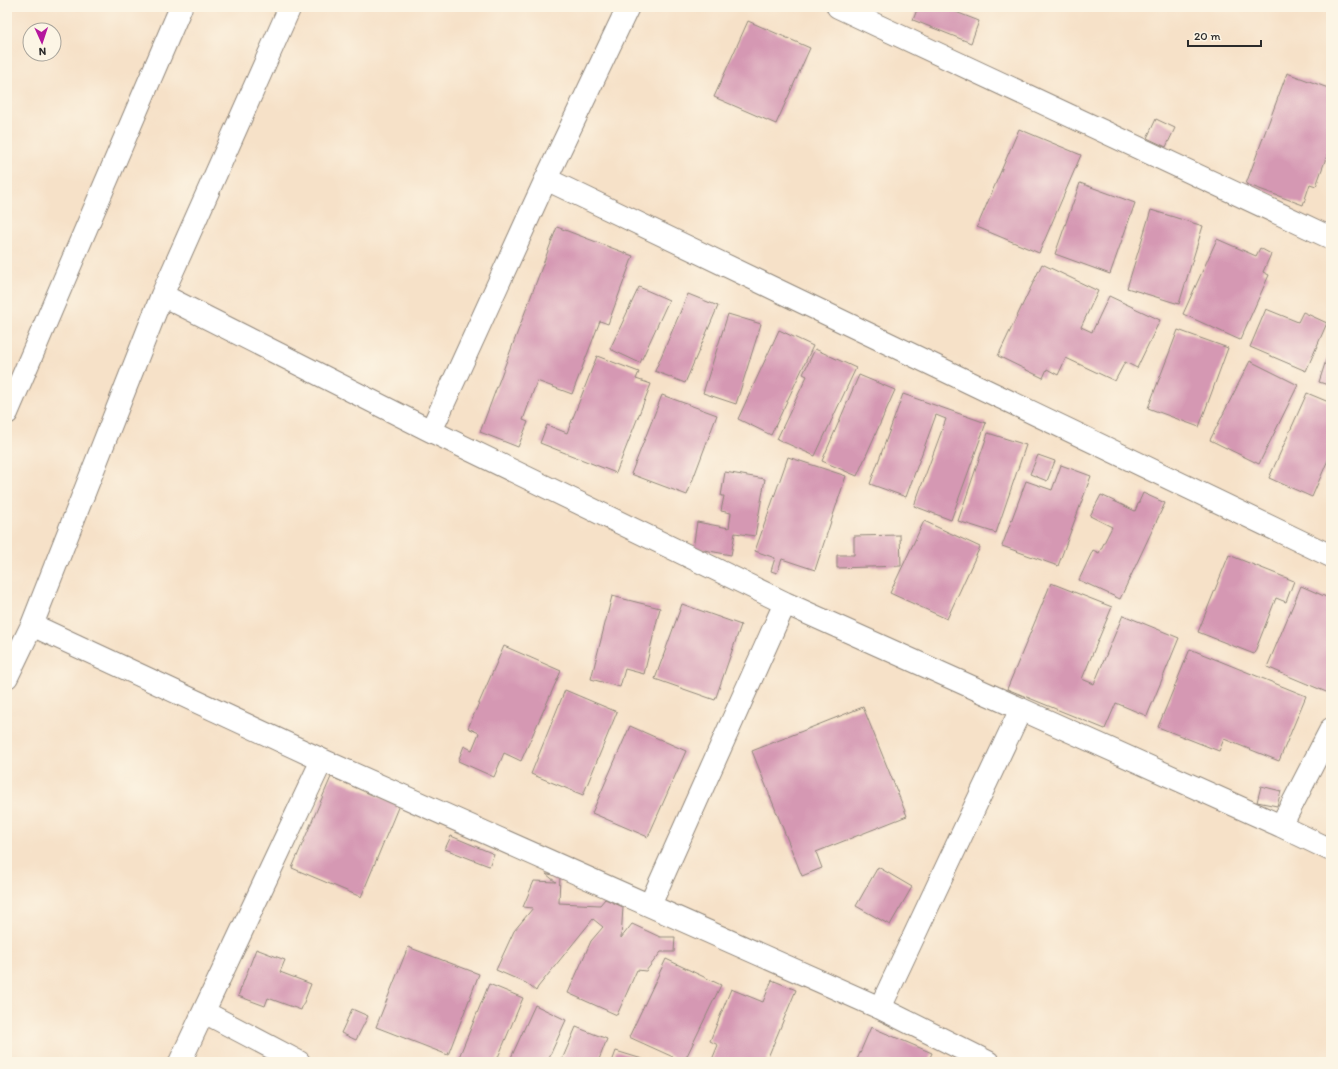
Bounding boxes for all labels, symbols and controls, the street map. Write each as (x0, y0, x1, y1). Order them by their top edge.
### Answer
north arrow (22, 22, 62, 62)
scale bar (1188, 22, 1261, 48)
text: 20 m (1194, 29, 1221, 43)
text: N (38, 45, 47, 58)

